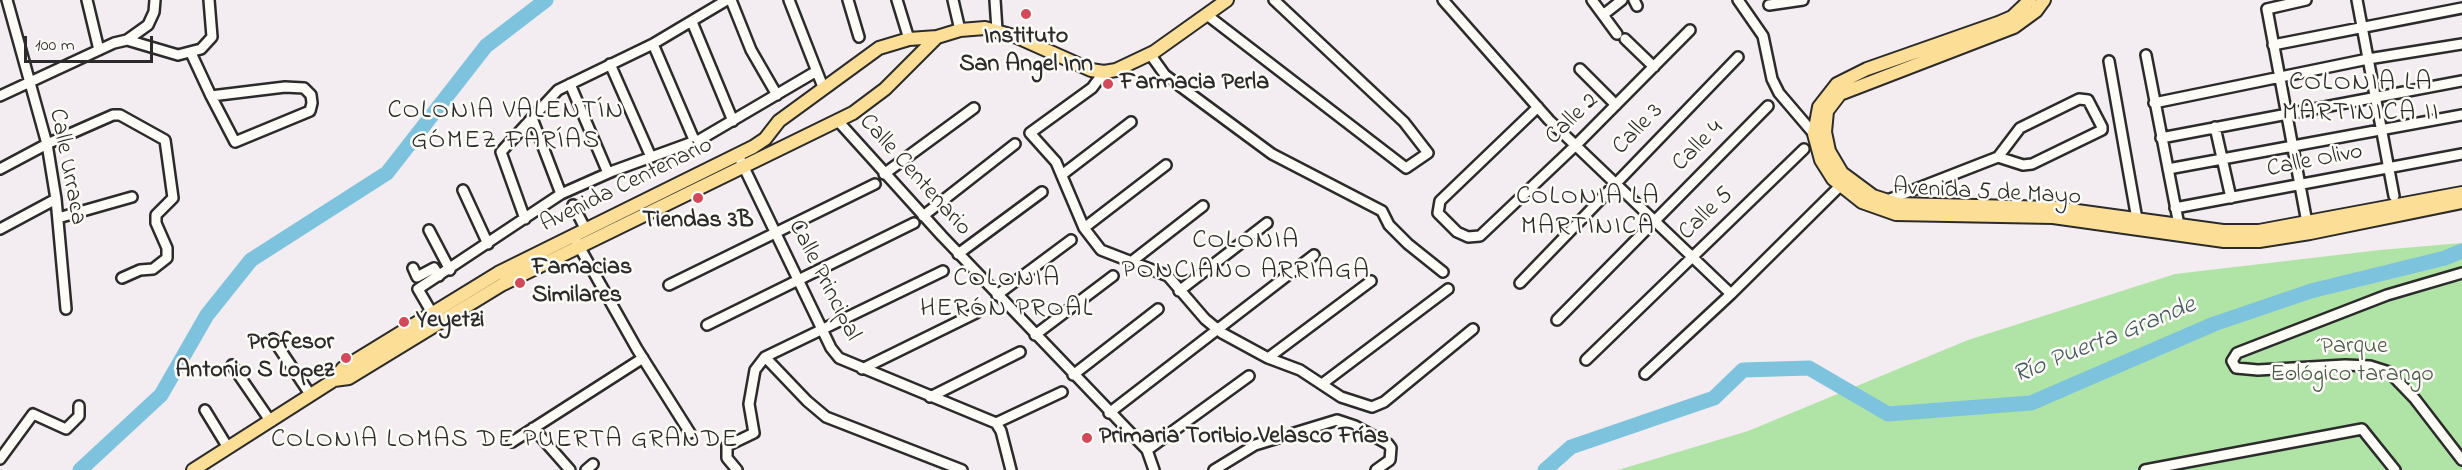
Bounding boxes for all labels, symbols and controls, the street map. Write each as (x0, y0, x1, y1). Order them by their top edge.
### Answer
marker: Instituto San Angel Inn (1019, 7, 1033, 21)
scale bar (27, 24, 156, 62)
place label: Instituto San Angel Inn (959, 24, 1093, 80)
text: 100 m (35, 33, 75, 59)
district label: COLONIA LA MARTINICA II (2282, 69, 2440, 130)
place label: Farmacia Perla (1120, 70, 1269, 98)
marker: Farmacia Perla (1101, 77, 1115, 91)
street label: Calle 2 (1540, 88, 1606, 152)
district label: COLONIA VALENTÍN GÓMEZ FARÍAS (387, 97, 625, 158)
street label: Calle 3 (1608, 98, 1670, 162)
street label: Calle Urraca (41, 107, 91, 227)
street label: Calle Centenario (852, 109, 976, 243)
street label: Calle 4 (1667, 115, 1731, 179)
street label: Avenida Centenario (536, 132, 718, 240)
street label: Calle Olivo (2265, 139, 2365, 185)
street label: Avenida 5 de Mayo (1892, 175, 2082, 213)
street label: Calle 5 (1674, 182, 1740, 248)
district label: COLONIA LA MARTINICA (1516, 183, 1660, 244)
marker: Tiendas 3B (691, 191, 705, 205)
place label: Tiendas 3B (642, 208, 754, 236)
street label: Calle Principal (780, 216, 866, 346)
district label: COLONIA PONCIANO ARRIAGA (1122, 227, 1370, 288)
place label: Famacias Similares (532, 255, 632, 311)
district label: COLONIA HERÓN PROAL (920, 265, 1094, 326)
marker: Famacias Similares (513, 276, 527, 290)
water label: Río Puerta Grande (2009, 291, 2201, 393)
place label: Yeyetzi (416, 308, 484, 336)
marker: Yeyetzi (397, 315, 411, 329)
place label: Profesor Antonio S Lopez (176, 330, 334, 386)
park label: ´Parque Eológico tarango (2270, 334, 2434, 390)
marker: Profesor Antonio S Lopez (339, 351, 353, 365)
place label: Primaria Toribio Velasco Frías (1099, 424, 1389, 452)
district label: COLONIA LOMAS DE PUERTA GRANDE (271, 426, 739, 458)
marker: Primaria Toribio Velasco Frías (1080, 431, 1094, 445)

